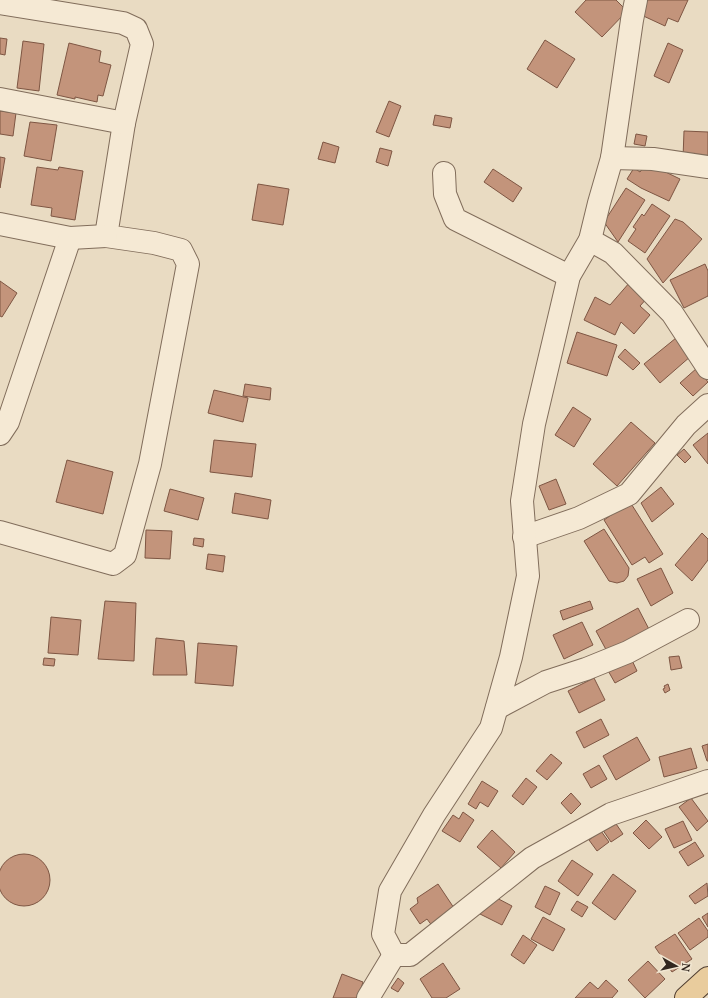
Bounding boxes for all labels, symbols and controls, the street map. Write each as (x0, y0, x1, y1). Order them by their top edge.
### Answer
north arrow (656, 946, 696, 986)
text: N (678, 962, 694, 973)

